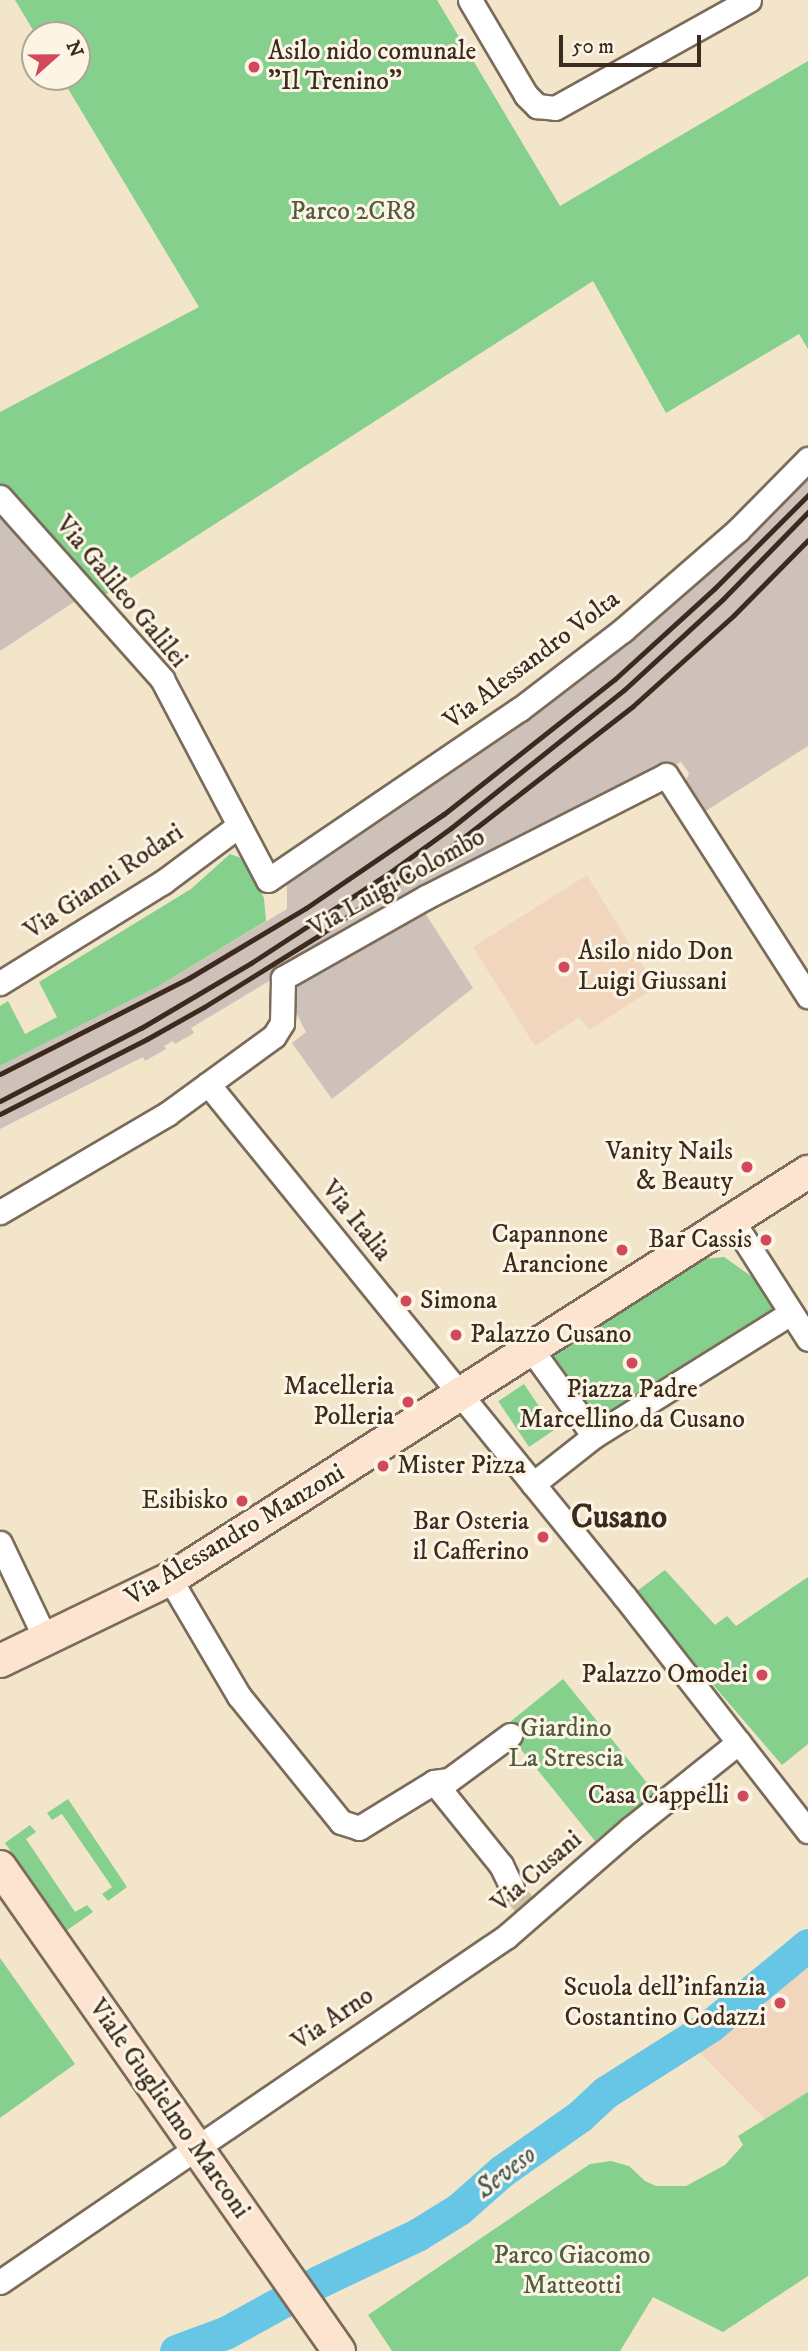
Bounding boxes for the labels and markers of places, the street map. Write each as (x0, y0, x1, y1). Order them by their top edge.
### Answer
place label: Asilo nido comunale "Il Trenino" (268, 36, 476, 98)
marker: Asilo nido comunale "Il Trenino" (246, 59, 262, 75)
place label: Asilo nido Don Luigi Giussani (578, 936, 733, 998)
marker: Asilo nido Don Luigi Giussani (556, 959, 572, 975)
place label: Vanity Nails & Beauty (606, 1136, 733, 1198)
marker: Vanity Nails & Beauty (739, 1159, 755, 1175)
place label: Capannone Arancione (492, 1219, 608, 1280)
place label: Bar Cassis (648, 1224, 752, 1256)
marker: Bar Cassis (758, 1232, 774, 1248)
marker: Capannone Arancione (614, 1242, 630, 1258)
place label: Simona (420, 1285, 497, 1317)
marker: Simona (398, 1293, 414, 1309)
place label: Palazzo Cusano (470, 1319, 631, 1351)
marker: Palazzo Cusano (448, 1327, 464, 1343)
marker: Piazza Padre Marcellino da Cusano (624, 1355, 640, 1371)
place label: Macelleria Polleria (284, 1371, 394, 1432)
place label: Piazza Padre Marcellino da Cusano (519, 1374, 745, 1436)
marker: Macelleria Polleria (400, 1394, 416, 1410)
place label: Mister Pizza (397, 1450, 526, 1482)
marker: Mister Pizza (375, 1458, 391, 1474)
place label: Esibisko (141, 1485, 228, 1517)
marker: Esibisko (234, 1493, 250, 1509)
place label: Bar Osteria il Cafferino (413, 1506, 529, 1568)
marker: Bar Osteria il Cafferino (535, 1529, 551, 1545)
place label: Palazzo Omodei (581, 1659, 748, 1691)
marker: Palazzo Omodei (754, 1667, 770, 1683)
place label: Casa Cappelli (588, 1780, 729, 1812)
marker: Casa Cappelli (735, 1788, 751, 1804)
place label: Scuola dell'infanzia Costantino Codazzi (563, 1972, 766, 2034)
marker: Scuola dell'infanzia Costantino Codazzi (772, 1995, 788, 2011)

